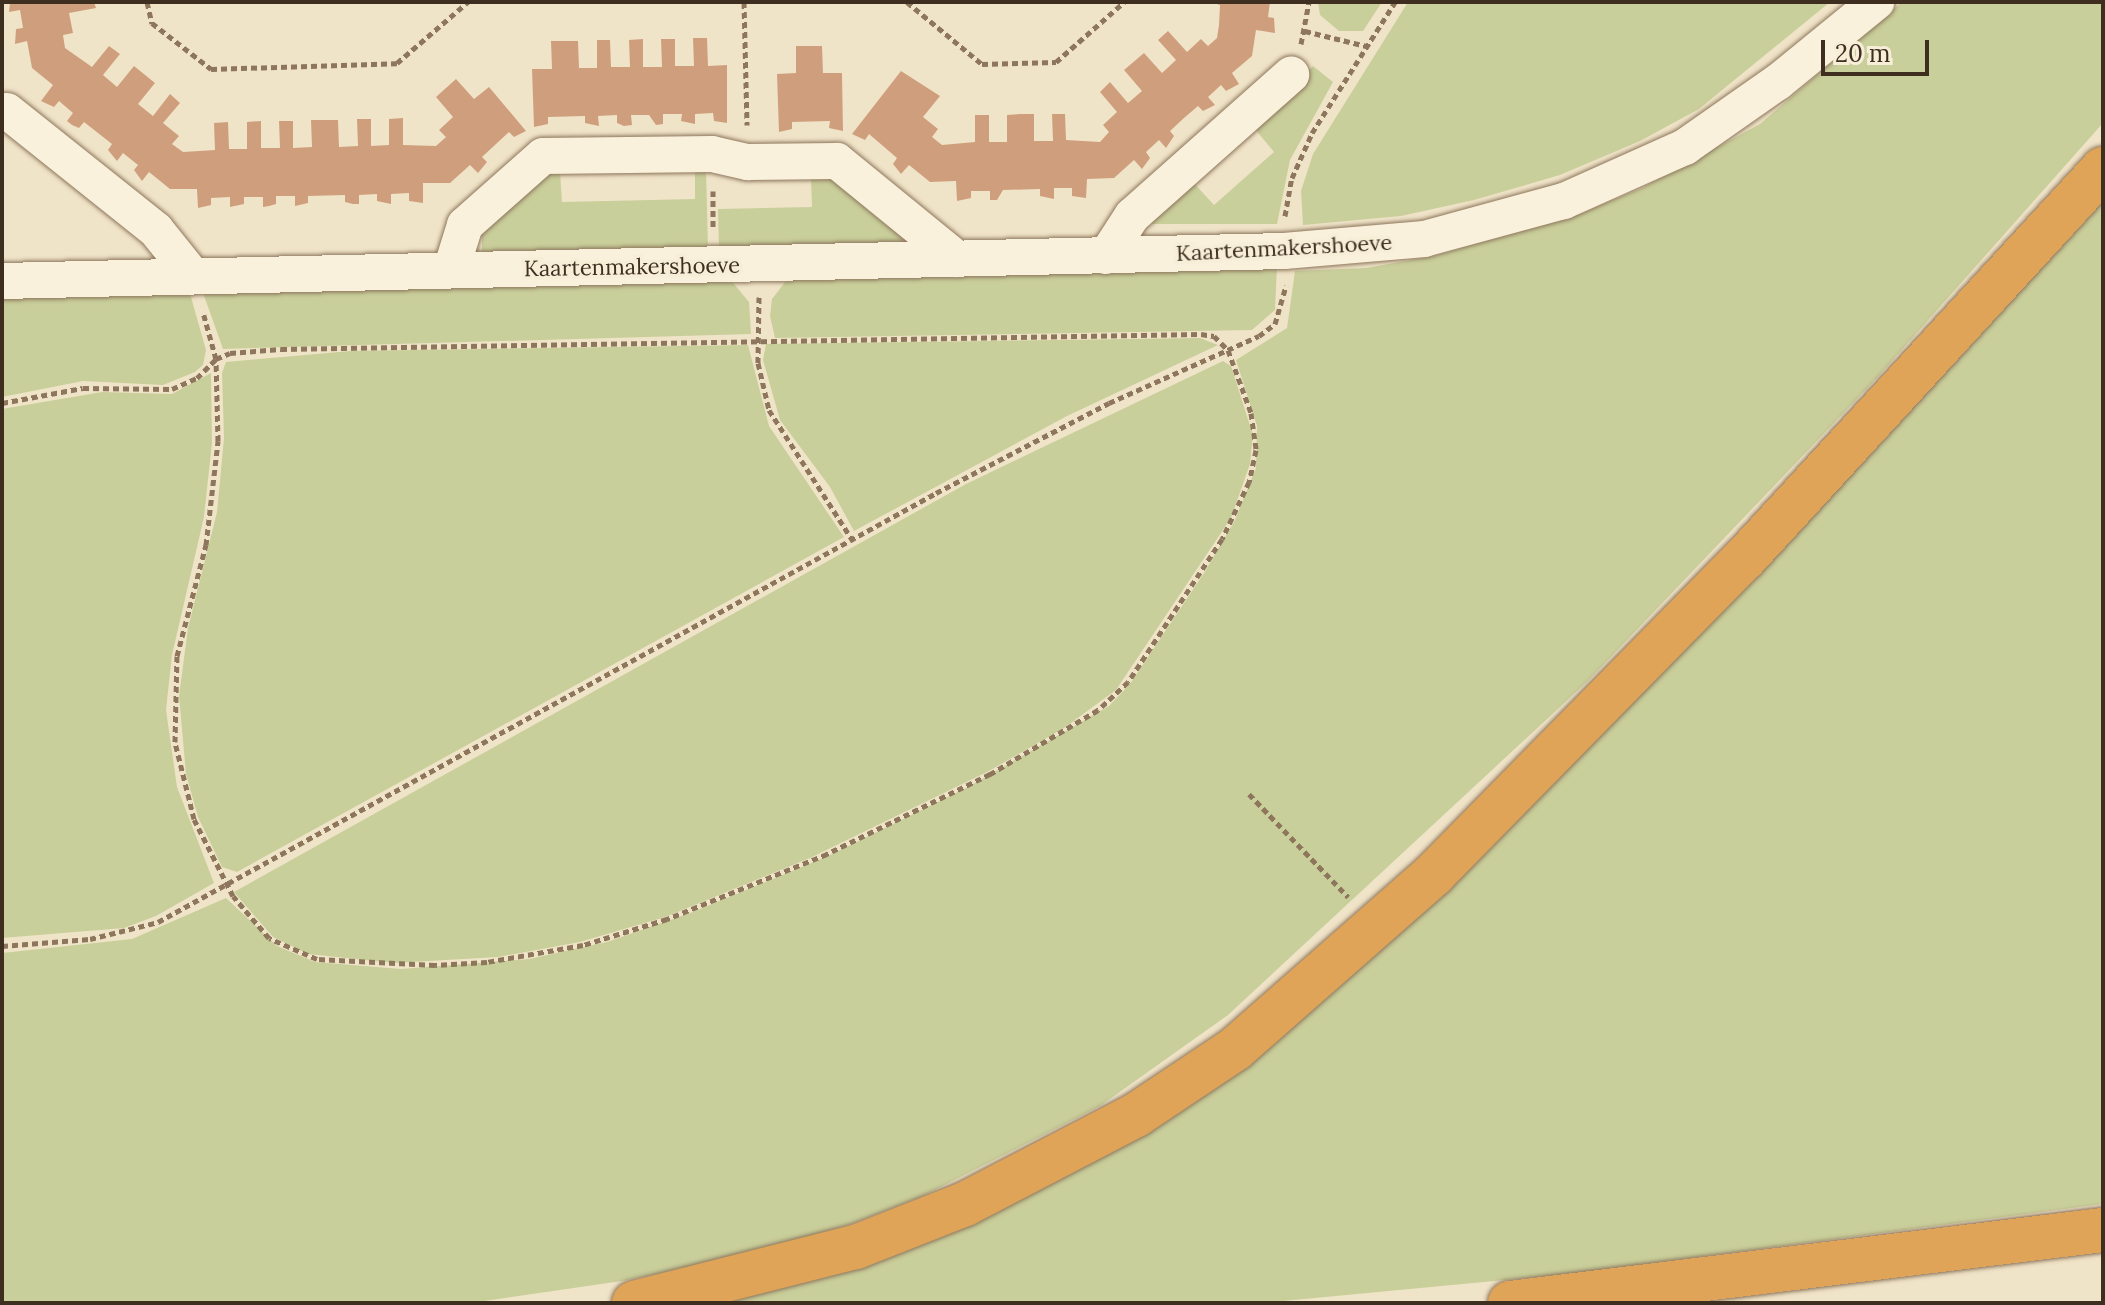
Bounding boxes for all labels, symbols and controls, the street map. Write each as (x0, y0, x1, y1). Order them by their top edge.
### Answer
scale bar (1825, 24, 1933, 74)
text: 20 m (1835, 38, 1891, 69)
street label: Kaartenmakershoeve (1175, 229, 1393, 267)
street label: Kaartenmakershoeve (524, 252, 740, 282)

